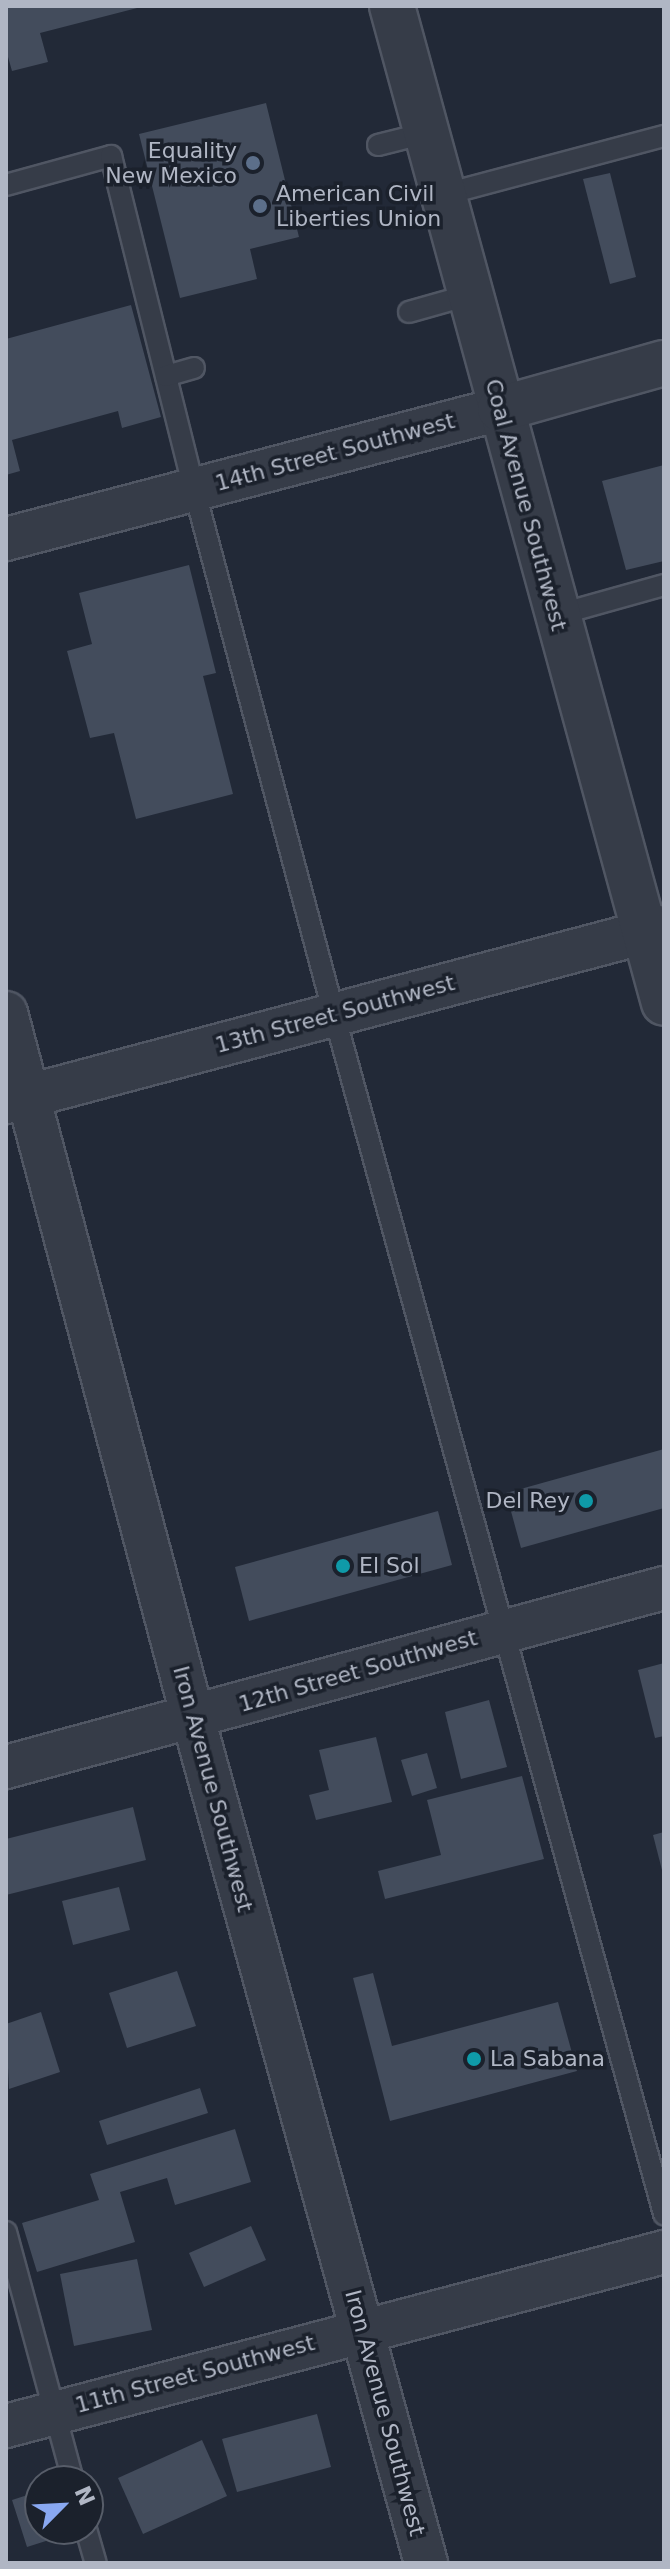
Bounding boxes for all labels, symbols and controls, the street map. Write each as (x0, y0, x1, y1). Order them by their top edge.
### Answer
place label: Equality New Mexico (105, 137, 237, 188)
marker: Equality New Mexico (244, 154, 262, 172)
place label: American Civil Liberties Union (276, 180, 441, 232)
marker: American Civil Liberties Union (251, 197, 269, 215)
street label: Coal Avenue Southwest (480, 376, 572, 634)
street label: 14th Street Southwest (212, 407, 458, 497)
street label: 13th Street Southwest (212, 969, 458, 1059)
place label: Del Rey (486, 1488, 570, 1514)
marker: Del Rey (577, 1492, 595, 1510)
place label: El Sol (359, 1553, 420, 1579)
marker: El Sol (334, 1557, 352, 1575)
street label: 12th Street Southwest (236, 1624, 480, 1718)
street label: Iron Avenue Southwest (167, 1663, 259, 1915)
place label: La Sabana (490, 2046, 605, 2072)
marker: La Sabana (465, 2050, 483, 2068)
street label: Iron Avenue Southwest (339, 2287, 431, 2539)
street label: 11th Street Southwest (72, 2329, 318, 2419)
north arrow (24, 2465, 104, 2545)
text: N (69, 2482, 100, 2509)

